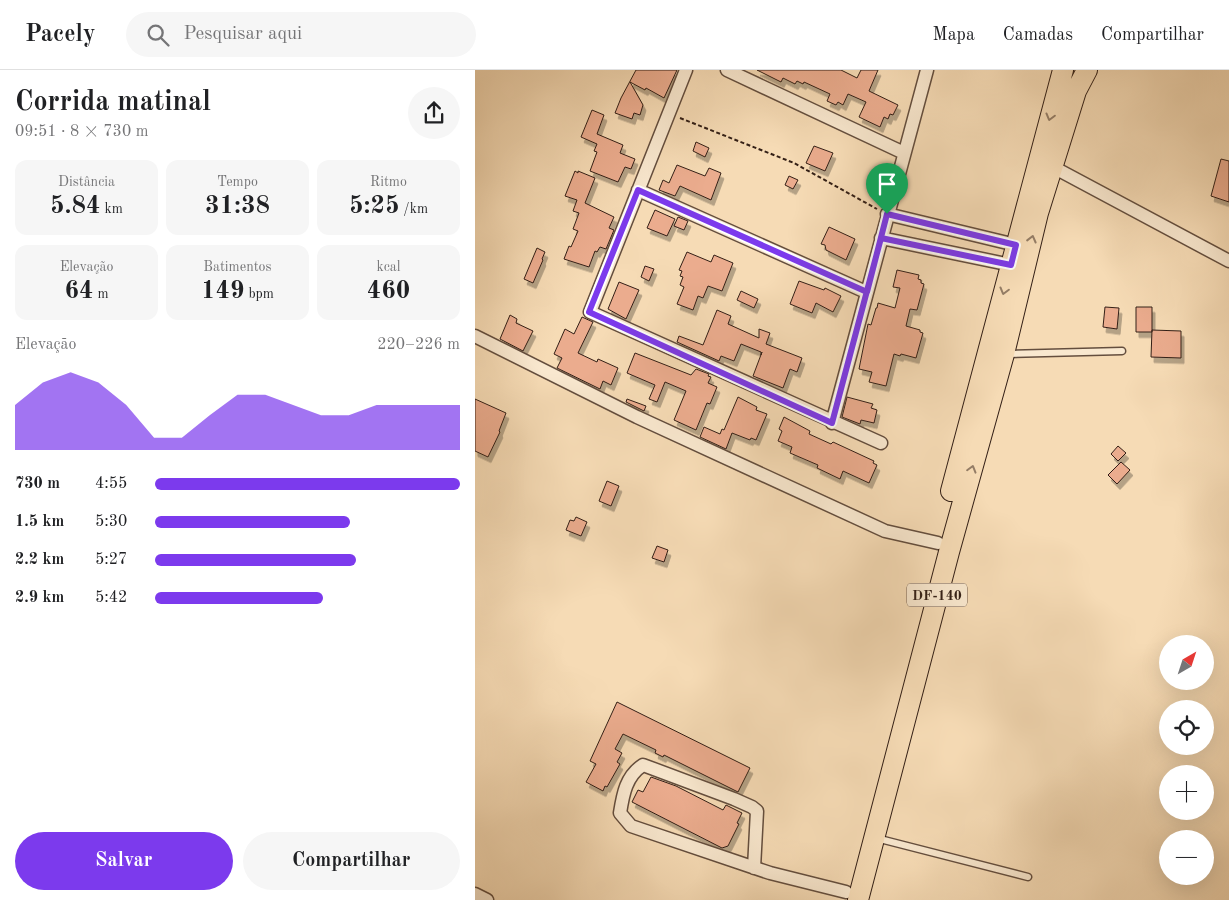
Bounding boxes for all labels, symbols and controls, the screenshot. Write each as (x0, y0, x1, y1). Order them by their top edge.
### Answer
search box (126, 12, 476, 57)
icon: search (144, 21, 172, 49)
text: Pacely (25, 23, 96, 47)
text: Pesquisar aqui (184, 25, 302, 44)
text: Mapa (933, 26, 975, 44)
text: Camadas (1003, 26, 1073, 44)
text: Compartilhar (1101, 26, 1204, 44)
button: share (408, 87, 460, 139)
text: Corrida matinal (15, 89, 211, 117)
one-way arrow (1046, 113, 1056, 121)
text: 09:51 · 8 × 730 m (15, 124, 148, 140)
pin (866, 163, 908, 214)
icon: arrive (873, 170, 901, 198)
text: Distância (58, 175, 115, 189)
text: Tempo (217, 175, 258, 189)
text: Ritmo (370, 175, 407, 189)
text: 5.84 (50, 194, 101, 219)
text: 31:38 (205, 194, 270, 219)
text: 5:25 (349, 194, 399, 219)
text: km (101, 202, 123, 216)
text: /km (399, 202, 428, 216)
one-way arrow (1026, 235, 1037, 244)
text: Elevação (60, 260, 113, 274)
text: Batimentos (203, 260, 272, 274)
text: kcal (376, 260, 401, 274)
text: 64 (64, 279, 93, 304)
text: 149 (201, 279, 245, 304)
text: 460 (367, 279, 410, 304)
text: m (93, 287, 109, 301)
text: bpm (245, 287, 274, 301)
one-way arrow (999, 287, 1010, 295)
text: Elevação (15, 337, 76, 353)
text: 220–226 m (377, 337, 460, 353)
one-way arrow (966, 465, 976, 473)
text: 730 m (15, 476, 60, 492)
text: 4:55 (95, 476, 127, 492)
text: 1.5 km (15, 514, 64, 530)
text: 5:30 (95, 514, 127, 530)
text: 2.2 km (15, 552, 64, 568)
text: 5:27 (95, 552, 127, 568)
road number: DF-140 (907, 584, 967, 606)
text: 2.9 km (15, 590, 64, 606)
text: 5:42 (95, 590, 127, 606)
north arrow (1159, 635, 1214, 690)
map controls (1159, 635, 1214, 885)
button: locate (1159, 700, 1214, 755)
button: + (1159, 765, 1214, 820)
button: − (1159, 830, 1214, 885)
button: Salvar (15, 832, 233, 890)
button: Compartilhar (243, 832, 460, 890)

